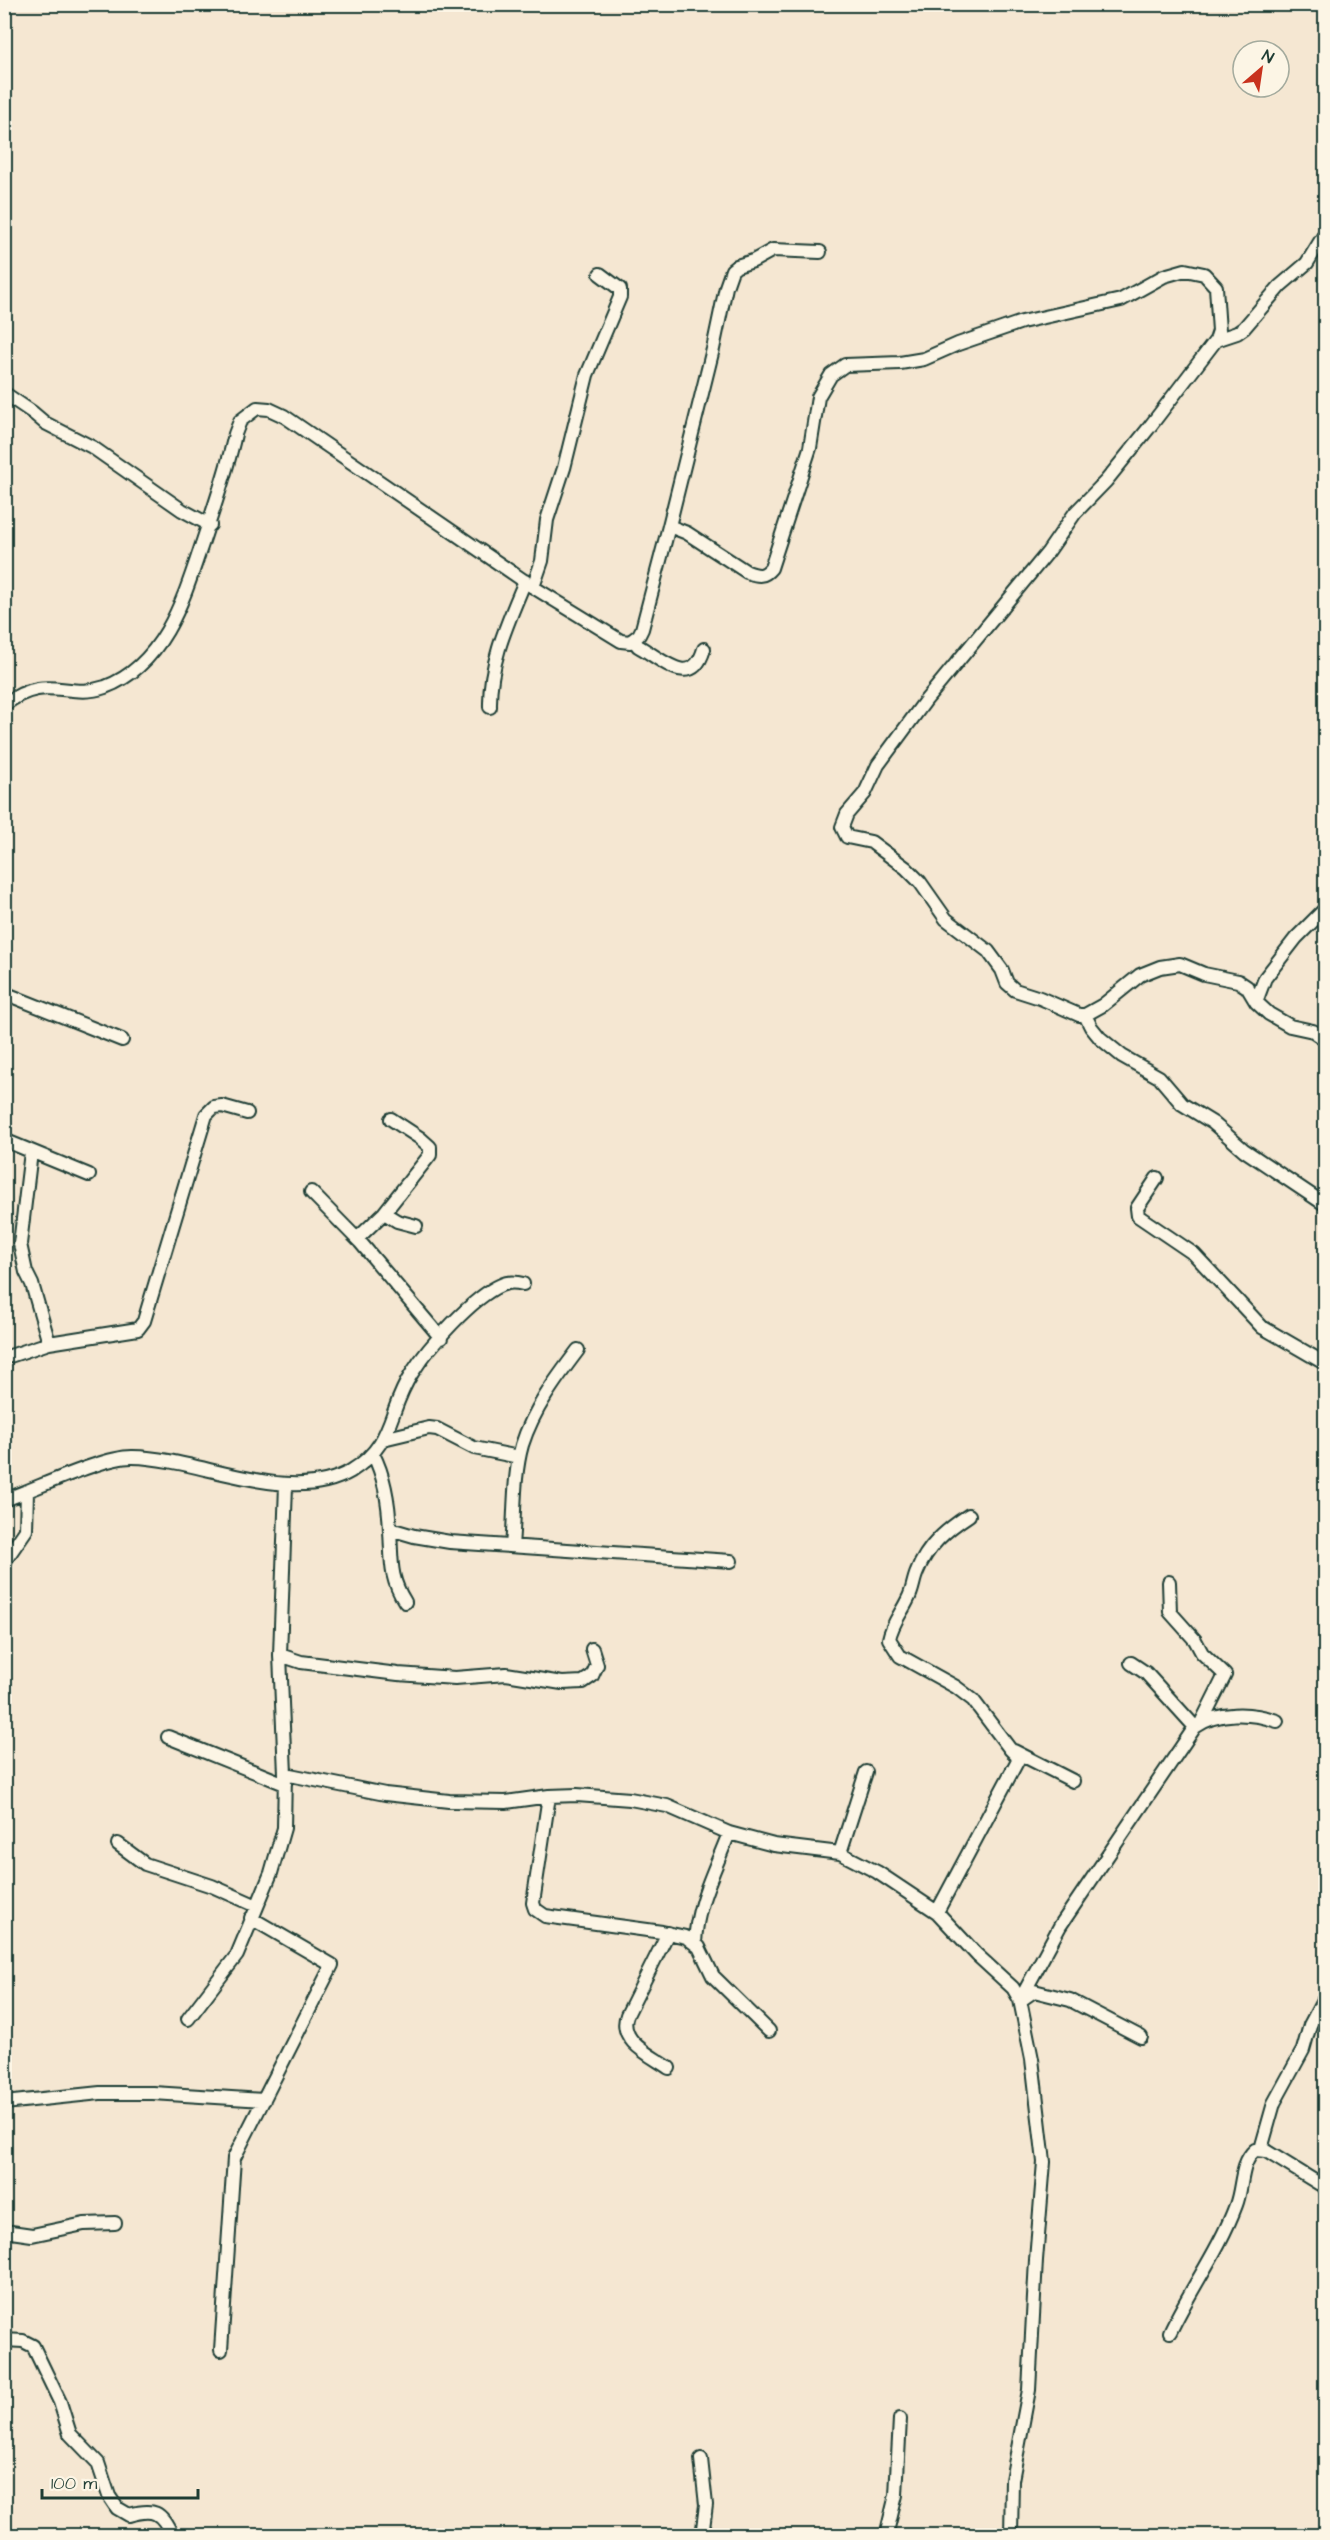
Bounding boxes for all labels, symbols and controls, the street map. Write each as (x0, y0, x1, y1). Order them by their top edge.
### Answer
north arrow (1231, 39, 1291, 99)
text: N (1258, 45, 1278, 69)
scale bar (42, 2462, 198, 2500)
text: 100 m (51, 2471, 97, 2496)

